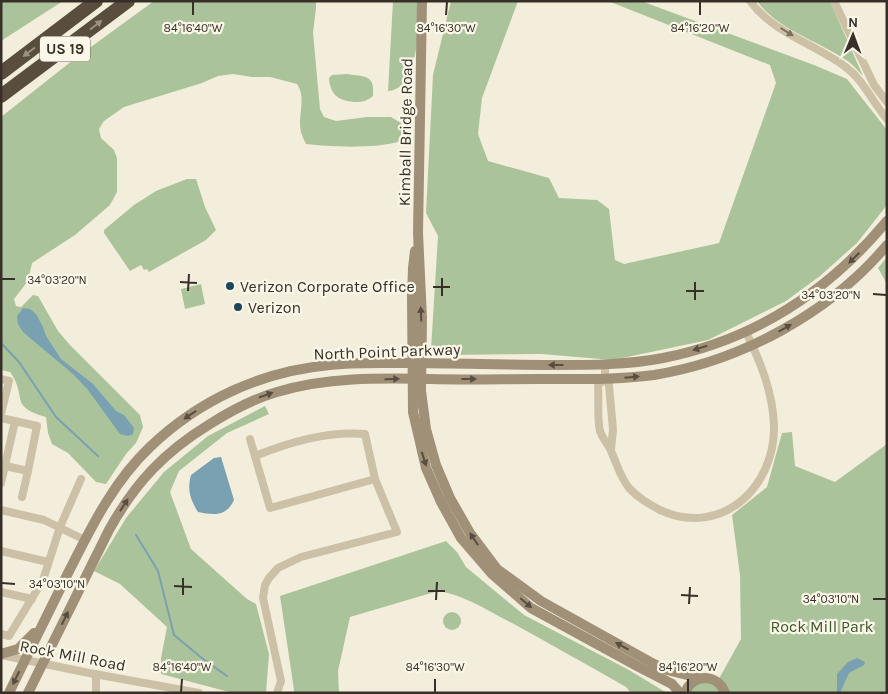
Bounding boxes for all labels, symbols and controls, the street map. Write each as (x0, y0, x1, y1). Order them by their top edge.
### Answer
north arrow (828, 10, 878, 60)
text: N (848, 14, 858, 31)
one-way arrow (89, 20, 103, 30)
text: 84°16'40"W (164, 21, 223, 35)
text: 84°16'30"W (416, 21, 476, 35)
text: 84°16'20"W (670, 21, 730, 35)
one-way arrow (780, 28, 793, 37)
road number: US 19 (40, 36, 90, 62)
one-way arrow (23, 46, 36, 57)
street label: Kimball Bridge Road (395, 58, 416, 206)
one-way arrow (849, 251, 861, 263)
text: 34°03'20"N (27, 273, 87, 287)
place label: Verizon Corporate Office (240, 277, 415, 296)
marker: Verizon Corporate Office (224, 280, 236, 292)
text: 34°03'20"N (801, 288, 861, 302)
place label: Verizon (248, 298, 301, 317)
marker: Verizon (232, 301, 244, 313)
one-way arrow (417, 306, 425, 322)
one-way arrow (779, 323, 792, 332)
street label: North Point Parkway (313, 339, 461, 364)
one-way arrow (693, 345, 708, 353)
one-way arrow (548, 361, 564, 369)
one-way arrow (624, 373, 640, 381)
one-way arrow (384, 375, 400, 383)
one-way arrow (461, 375, 477, 383)
one-way arrow (259, 391, 274, 399)
one-way arrow (184, 410, 197, 420)
one-way arrow (420, 452, 428, 467)
one-way arrow (119, 498, 129, 511)
one-way arrow (469, 532, 479, 546)
text: 34°03'10"N (29, 577, 85, 591)
text: 34°03'10"N (803, 592, 859, 606)
one-way arrow (519, 598, 532, 609)
one-way arrow (61, 611, 69, 625)
park label: Rock Mill Park (770, 617, 874, 636)
street label: Rock Mill Road (18, 636, 127, 675)
one-way arrow (615, 642, 630, 650)
text: 84°16'40"W (153, 660, 212, 674)
text: 84°16'30"W (405, 660, 465, 674)
text: 84°16'20"W (658, 660, 718, 674)
one-way arrow (12, 671, 20, 685)

